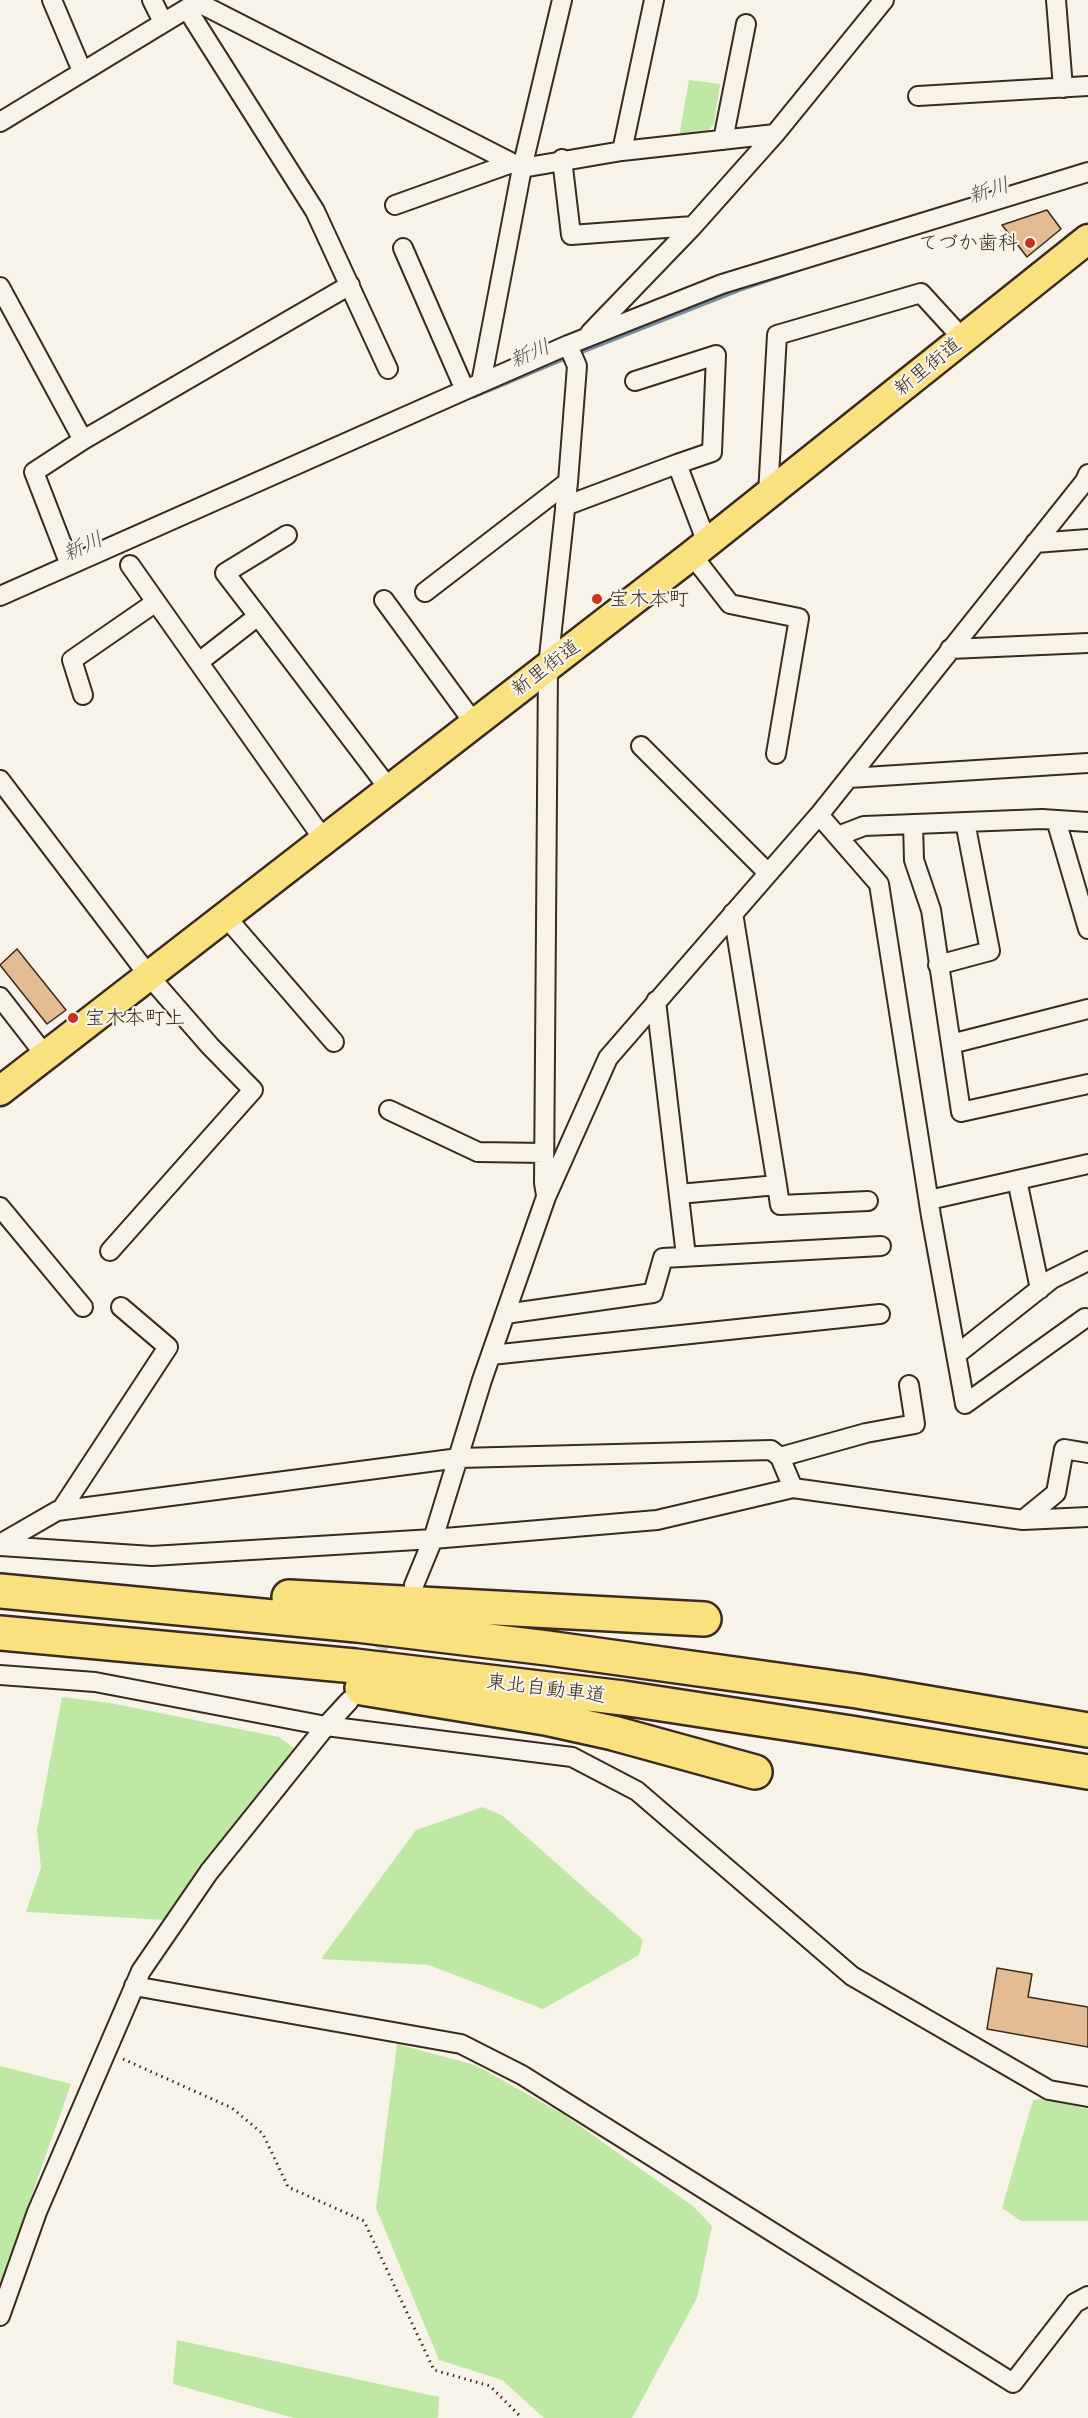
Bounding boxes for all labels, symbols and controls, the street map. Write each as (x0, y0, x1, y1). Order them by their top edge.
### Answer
water label: 新川 (965, 173, 1013, 209)
place label: てづか歯科 (918, 231, 1018, 255)
marker: てづか歯科 (1023, 236, 1037, 250)
street label: 新里街道 (889, 333, 967, 401)
water label: 新川 (506, 334, 554, 374)
water label: 新川 (59, 527, 107, 567)
place label: 宝木本町 (609, 587, 689, 611)
marker: 宝木本町 (590, 592, 604, 606)
street label: 新里街道 (507, 634, 585, 702)
place label: 宝木本町上 (85, 1006, 185, 1030)
marker: 宝木本町上 (66, 1011, 80, 1025)
street label: 東北自動車道 (485, 1670, 607, 1708)

